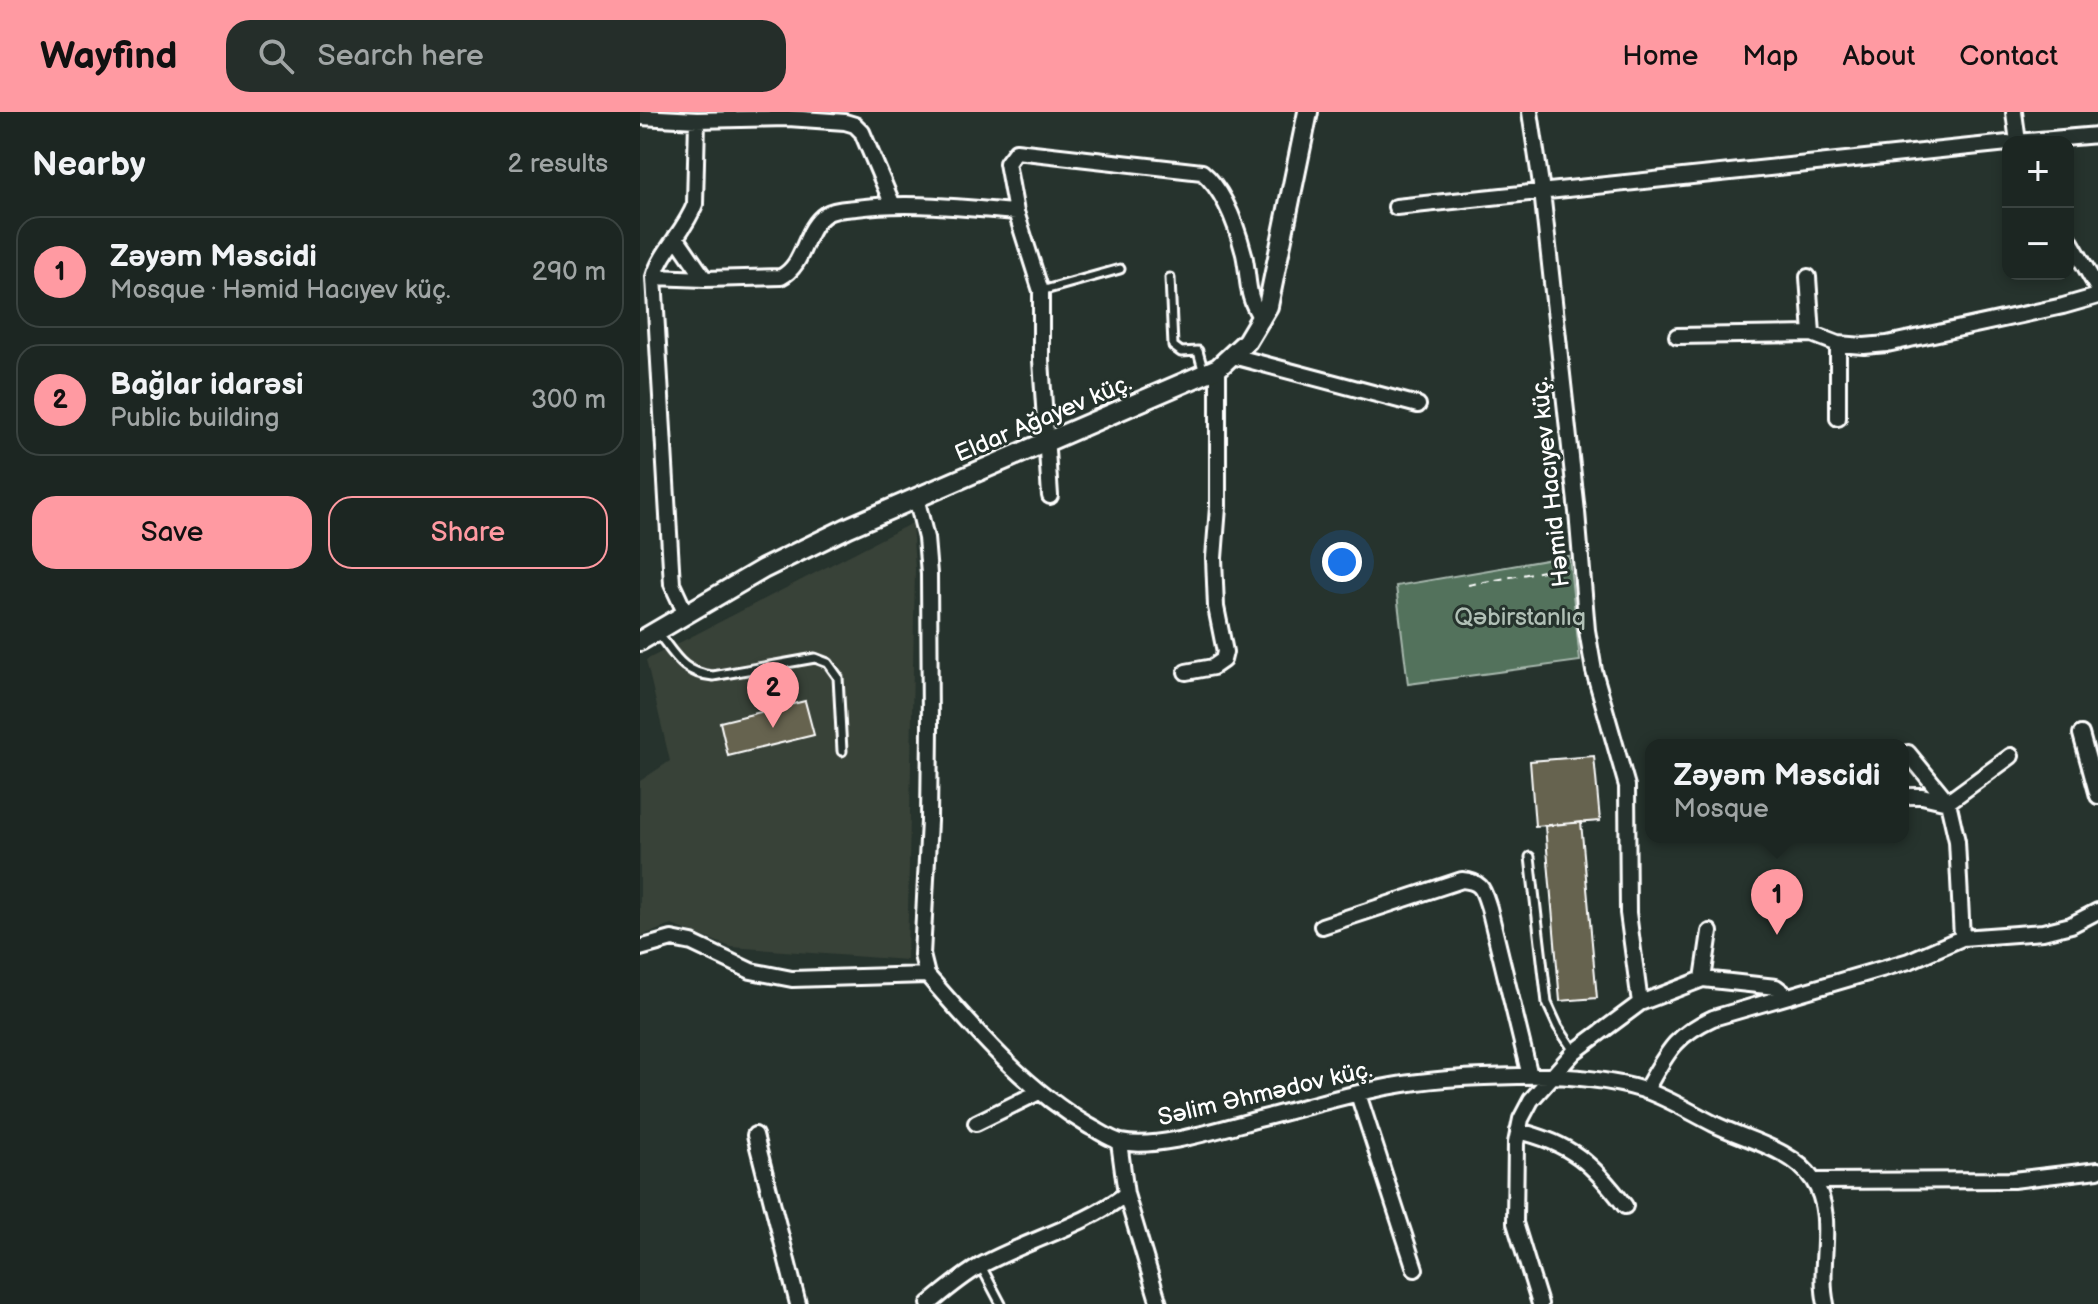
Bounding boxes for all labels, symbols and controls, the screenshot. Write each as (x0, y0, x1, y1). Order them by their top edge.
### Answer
search box (226, 20, 786, 92)
text: Wayfind (40, 34, 178, 79)
icon: search (254, 34, 298, 78)
text: Search here (318, 38, 484, 74)
text: Home (1622, 40, 1698, 73)
text: Map (1742, 40, 1799, 73)
text: About (1843, 40, 1915, 73)
text: Contact (1959, 40, 2058, 73)
map controls (2002, 136, 2074, 280)
button: + (2002, 136, 2074, 208)
text: Nearby (32, 144, 146, 185)
text: 2 results (508, 149, 608, 180)
button: − (2002, 208, 2074, 280)
text: Zəyəm Məscidi (110, 239, 317, 275)
text: 1 (55, 257, 65, 288)
text: 290 m (532, 257, 606, 288)
text: Mosque · Həmid Hacıyev küç. (110, 275, 451, 306)
text: Bağlar idarəsi (110, 367, 304, 403)
street label: Eldar Ağayev küç. (950, 368, 1136, 469)
street label: Həmid Hacıyev küç. (1525, 375, 1576, 588)
text: 2 (52, 385, 68, 416)
text: 300 m (531, 385, 606, 416)
text: Public building (110, 403, 279, 434)
button: Save (32, 496, 312, 569)
button: Share (328, 496, 608, 569)
your location (1322, 542, 1362, 582)
park label: Qəbirstanlıq (1454, 603, 1586, 632)
pin: 2 (747, 662, 799, 728)
popup (1645, 739, 1909, 843)
text: Zəyəm Məscidi (1674, 758, 1880, 794)
text: Mosque (1674, 794, 1769, 825)
pin: 1 (1751, 869, 1803, 935)
street label: Səlim Əhmədov küç. (1155, 1055, 1375, 1132)

